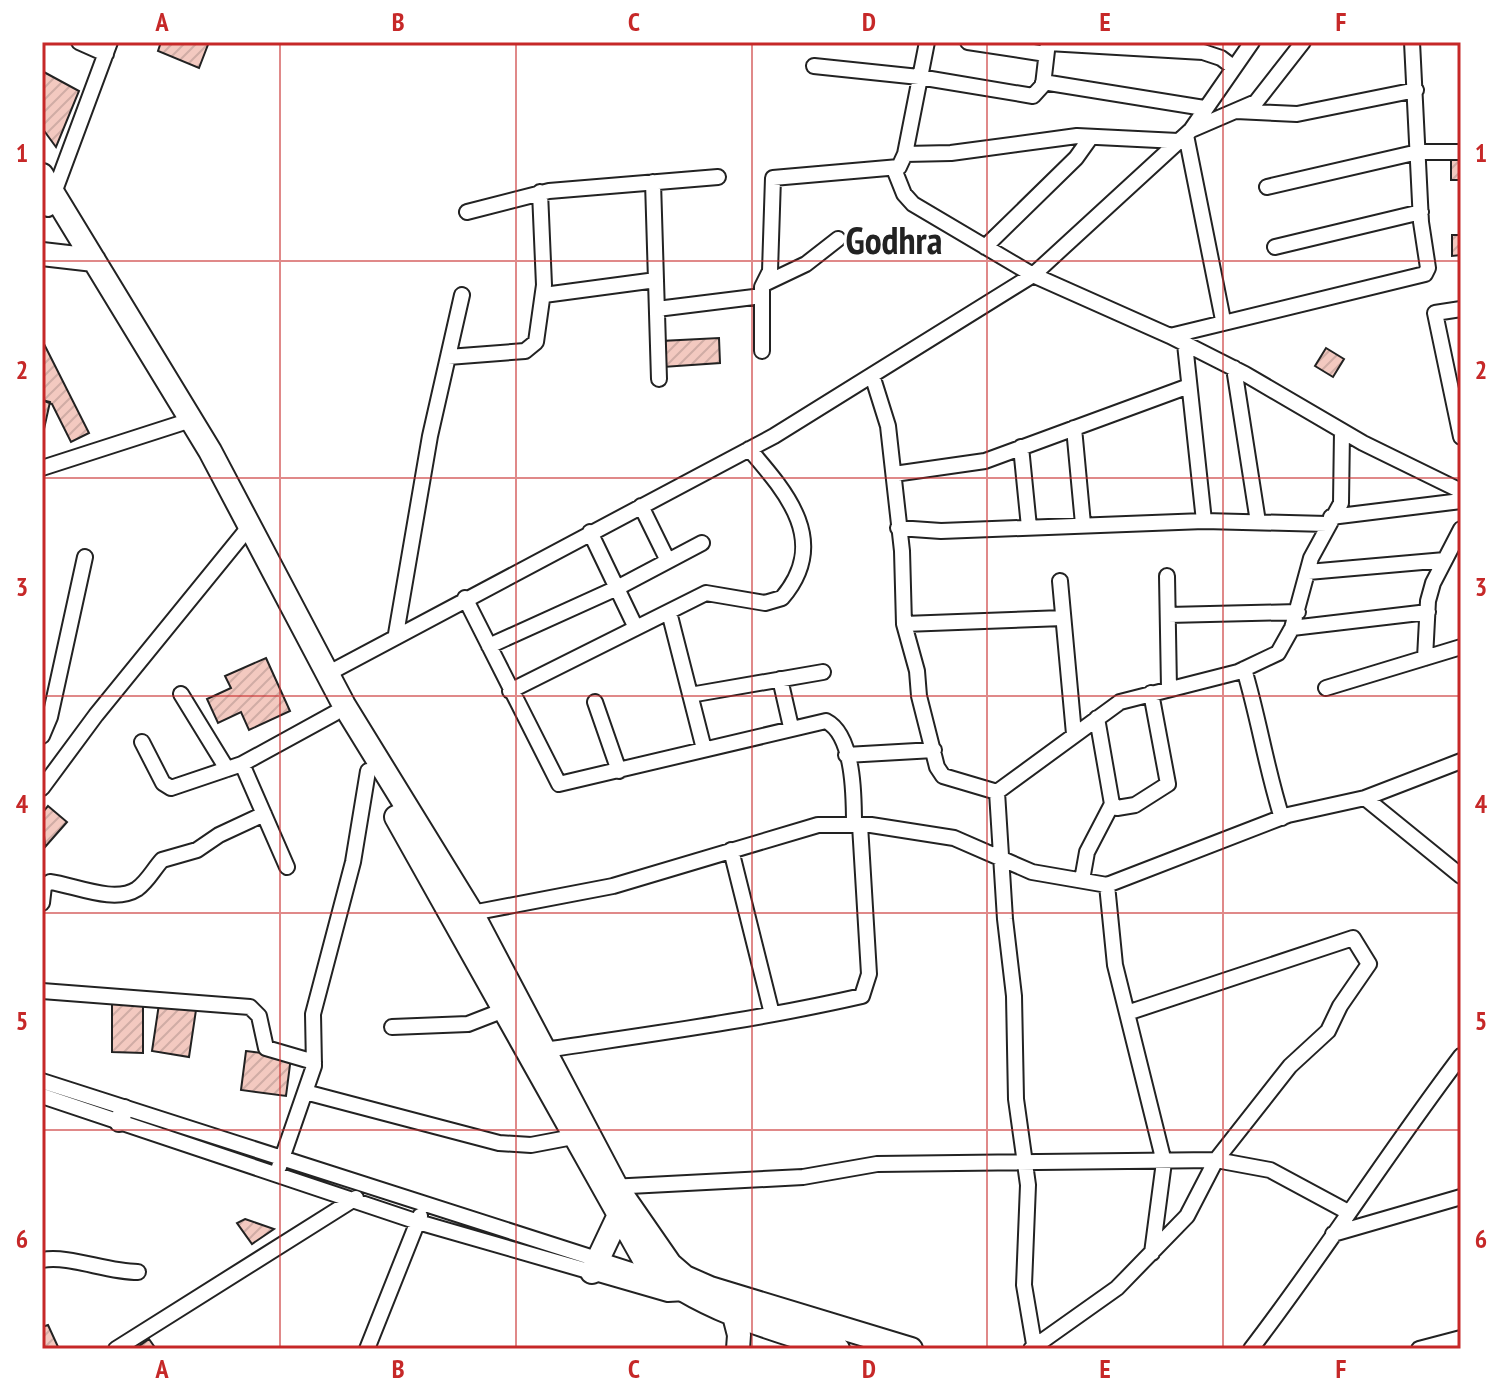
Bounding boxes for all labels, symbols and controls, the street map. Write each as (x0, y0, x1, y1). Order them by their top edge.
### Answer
text: A (154, 5, 169, 38)
text: B (392, 5, 405, 38)
text: C (628, 5, 640, 38)
text: D (862, 5, 876, 38)
text: E (1099, 5, 1111, 38)
text: F (1336, 5, 1347, 38)
text: 1 (16, 136, 28, 169)
text: 1 (1475, 136, 1487, 169)
district label: Godhra (846, 215, 942, 264)
text: 2 (16, 353, 28, 386)
text: 2 (1475, 353, 1487, 386)
text: 3 (16, 570, 28, 603)
text: 3 (1475, 570, 1487, 603)
text: 4 (16, 787, 29, 820)
text: 4 (1475, 787, 1488, 820)
text: 5 (16, 1004, 28, 1037)
text: 5 (1475, 1004, 1487, 1037)
text: 6 (16, 1222, 28, 1255)
text: 6 (1475, 1222, 1487, 1255)
text: A (154, 1352, 169, 1385)
text: B (392, 1352, 405, 1385)
text: C (628, 1352, 640, 1385)
text: D (862, 1352, 876, 1385)
text: E (1099, 1352, 1111, 1385)
text: F (1336, 1352, 1347, 1385)

